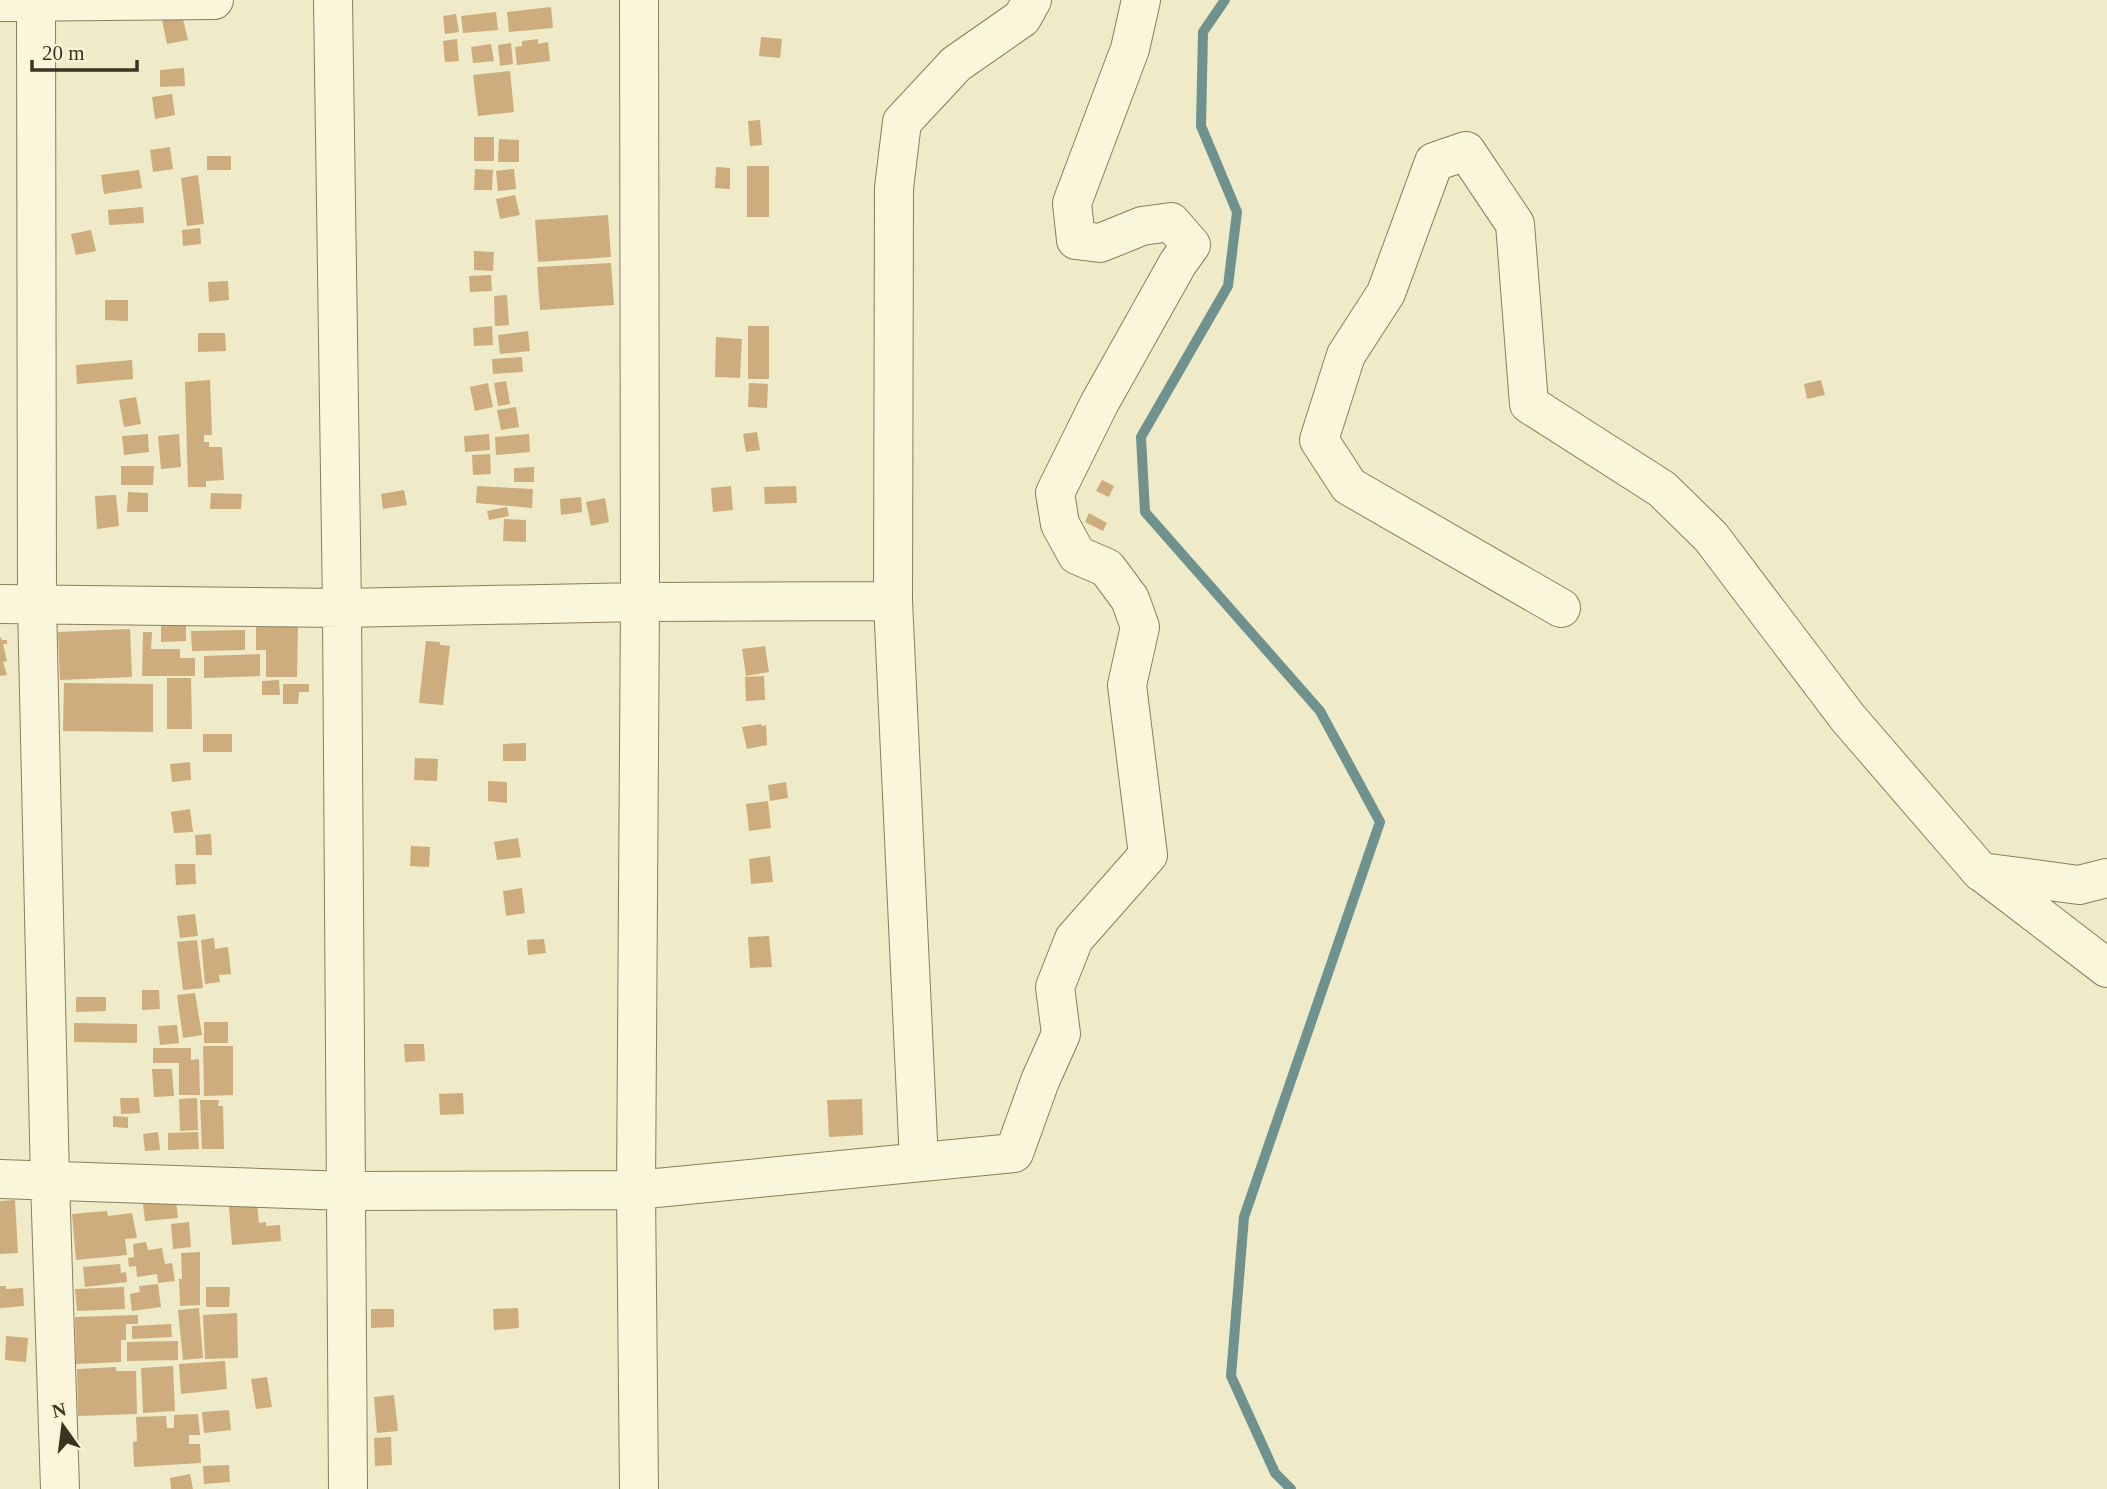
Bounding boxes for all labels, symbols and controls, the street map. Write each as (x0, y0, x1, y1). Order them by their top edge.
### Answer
scale bar (32, 28, 136, 72)
text: 20 m (42, 41, 85, 65)
north arrow (28, 1391, 98, 1461)
text: N (50, 1398, 68, 1422)

